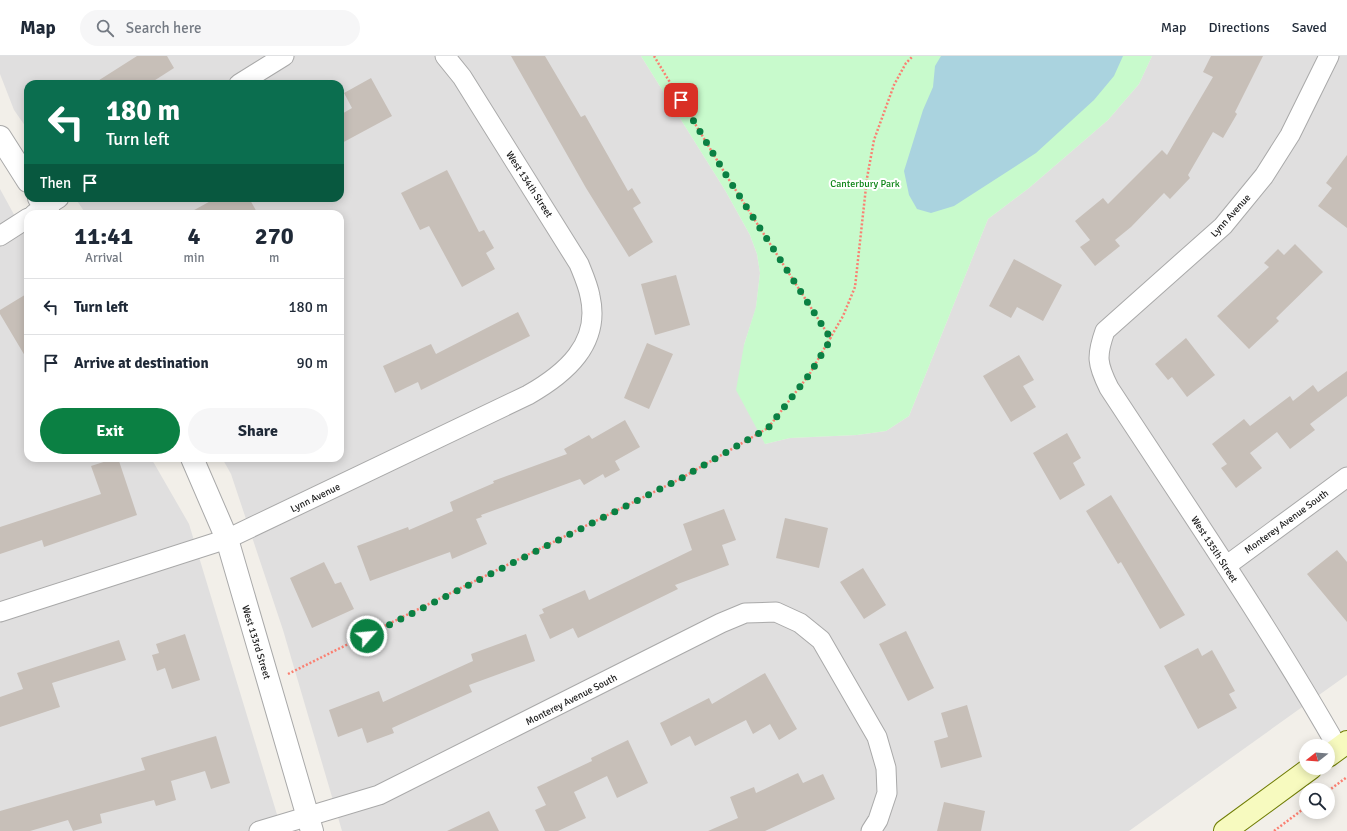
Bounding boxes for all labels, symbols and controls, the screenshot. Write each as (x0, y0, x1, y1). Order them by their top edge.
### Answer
search box (80, 10, 360, 46)
text: Map (20, 16, 56, 40)
icon: search (94, 17, 116, 39)
text: Search here (126, 19, 201, 37)
text: Map (1161, 19, 1187, 36)
text: Directions (1209, 19, 1270, 36)
text: Saved (1292, 19, 1327, 36)
pin (664, 83, 698, 117)
icon: arrive (670, 89, 692, 111)
text: 180 m (106, 94, 180, 128)
icon: left (40, 96, 92, 148)
text: Turn left (106, 128, 169, 150)
street label: West 134th Street (503, 149, 555, 220)
icon: arrive (79, 172, 101, 194)
text: Then (40, 174, 71, 192)
park label: Canterbury Park (830, 178, 900, 190)
street label: Lynn Avenue (1208, 192, 1253, 240)
text: 11:41 (74, 221, 133, 251)
text: 4 (188, 221, 200, 251)
text: 270 (255, 221, 294, 251)
text: Arrival (85, 250, 122, 266)
text: min (184, 250, 205, 266)
text: m (269, 250, 279, 266)
icon: left (40, 296, 62, 318)
text: Turn left (74, 298, 128, 316)
text: 180 m (288, 298, 328, 316)
icon: arrive (40, 352, 62, 374)
text: Arrive at destination (74, 354, 209, 372)
text: 90 m (297, 354, 328, 372)
button: Exit (40, 408, 180, 454)
button: Share (188, 408, 328, 454)
street label: Lynn Avenue (289, 481, 342, 515)
street label: Monterey Avenue South (1242, 487, 1331, 556)
street label: West 135th Street (1188, 514, 1240, 585)
street label: West 133rd Street (239, 604, 273, 681)
position arrow (346, 615, 388, 657)
street label: Monterey Avenue South (524, 672, 619, 728)
north arrow (1299, 739, 1335, 775)
map controls (1299, 739, 1335, 819)
button: search (1299, 783, 1335, 819)

